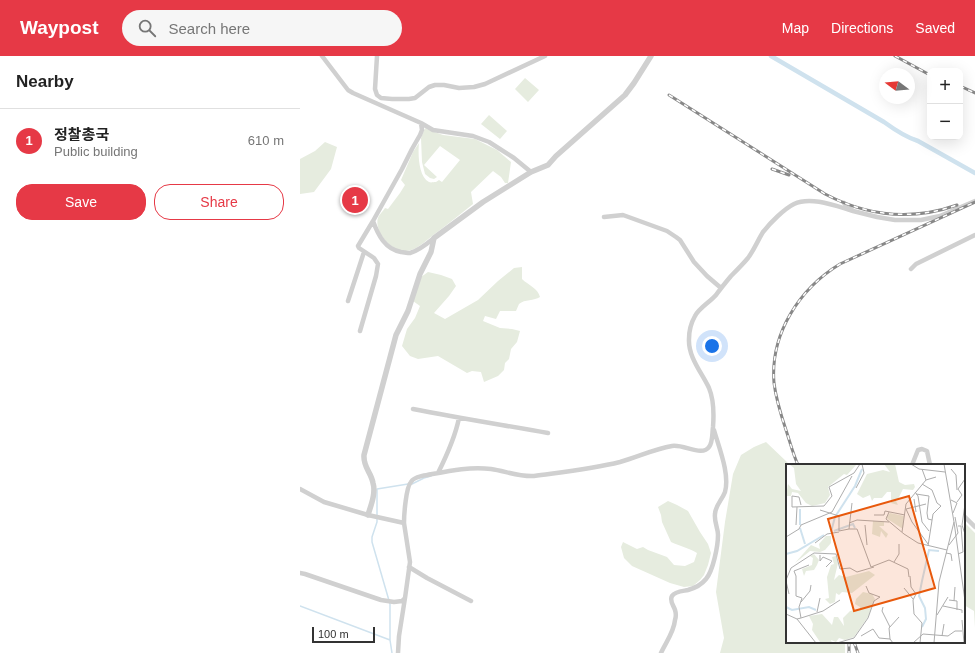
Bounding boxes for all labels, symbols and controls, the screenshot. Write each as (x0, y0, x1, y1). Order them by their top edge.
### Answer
search box (122, 10, 402, 46)
text: Waypost (20, 17, 98, 38)
icon: search (136, 17, 158, 39)
text: Search here (168, 20, 250, 37)
text: Map (782, 20, 809, 36)
text: Directions (831, 20, 893, 36)
text: Saved (915, 20, 955, 36)
north arrow (879, 68, 915, 104)
map controls (927, 68, 963, 140)
button: + (927, 68, 963, 104)
text: Nearby (16, 72, 74, 91)
button: − (927, 104, 963, 140)
text: 정찰총국 (54, 126, 109, 143)
text: 1 (25, 133, 33, 148)
text: 610 m (248, 133, 284, 148)
text: Public building (54, 144, 138, 159)
button: Save (16, 184, 146, 220)
button: Share (154, 184, 284, 220)
pin: 1 (342, 185, 368, 215)
your location (702, 336, 722, 356)
inset map (786, 464, 965, 643)
scale bar (312, 625, 375, 644)
text: 100 m (318, 628, 349, 640)

